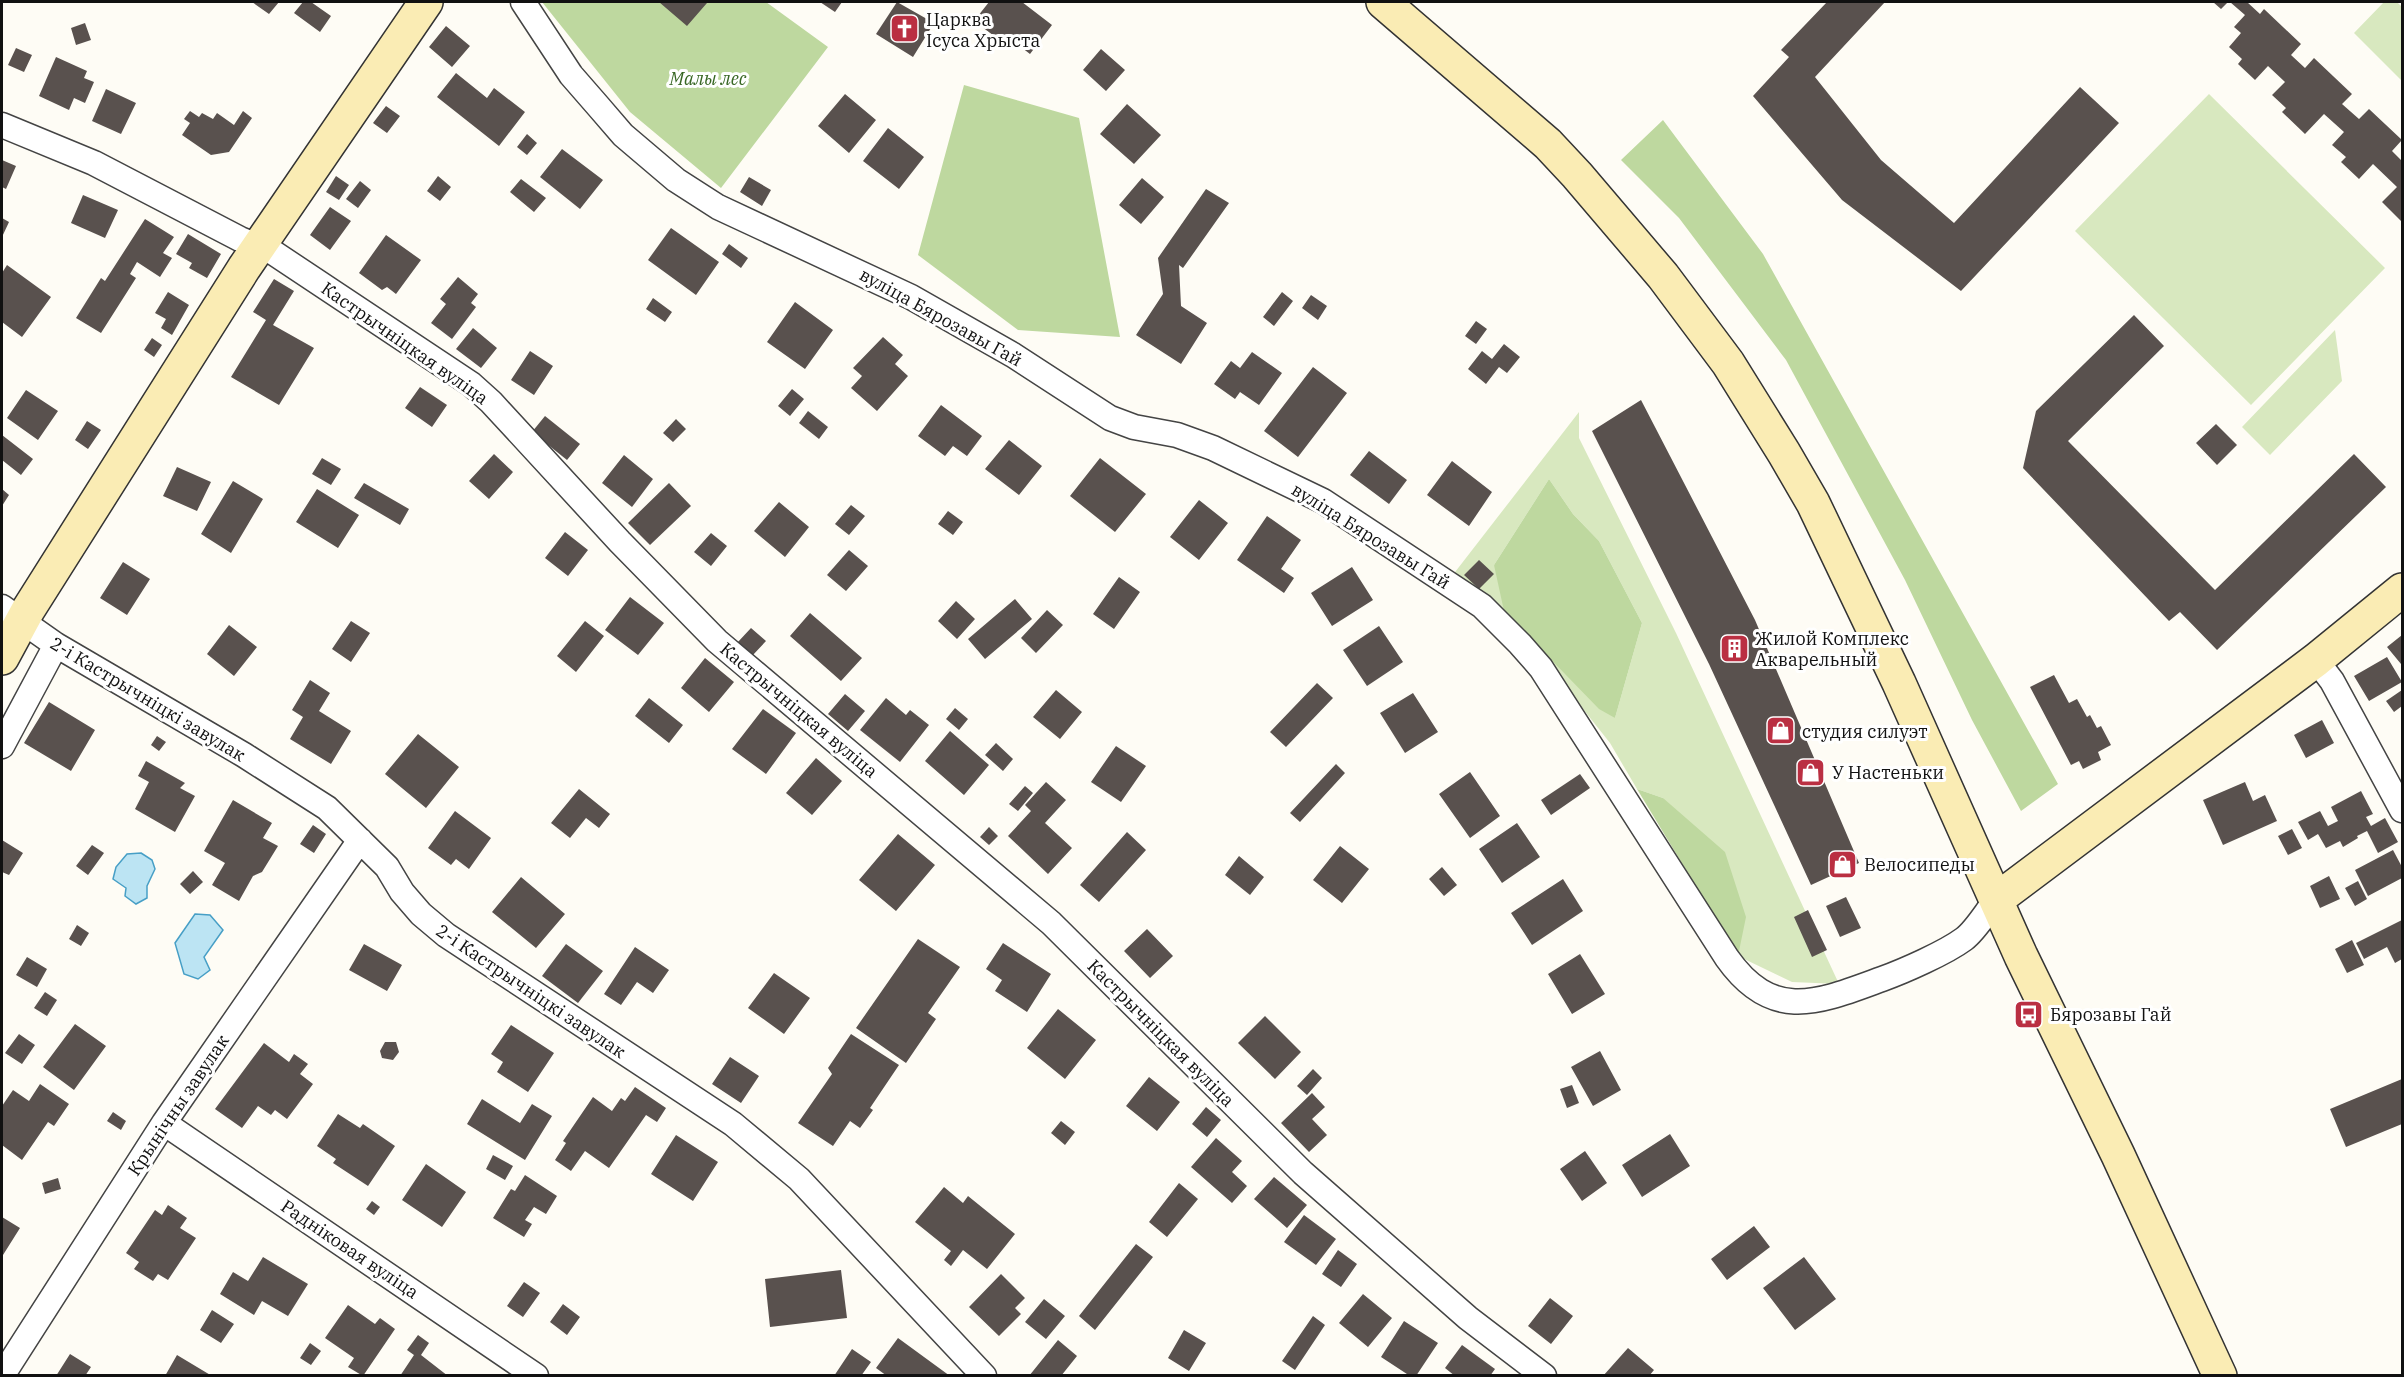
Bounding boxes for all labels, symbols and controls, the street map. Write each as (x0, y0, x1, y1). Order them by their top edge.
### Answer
place label: Царква Ісуса Хрыста (926, 8, 1040, 52)
church icon: Царква Ісуса Хрыста (889, 13, 921, 45)
park label: Малы лес (669, 67, 747, 90)
street label: вуліца Бярозавы Гай (856, 263, 1026, 371)
street label: Кастрычніцкая вуліца (317, 277, 493, 410)
street label: вуліца Бярозавы Гай (1287, 478, 1455, 594)
place label: Жилой Комплекс Акварельный (1755, 627, 1909, 671)
street label: 2-і Кастрычніцкі завулак (46, 632, 250, 767)
building icon: Жилой Комплекс Акварельный (1718, 632, 1750, 664)
street label: Кастрычніцкая вуліца (715, 637, 883, 783)
shop icon: студия силуэт (1765, 715, 1797, 747)
place label: студия силуэт (1802, 720, 1928, 743)
shop icon: У Настеньки (1795, 756, 1827, 788)
place label: У Настеньки (1832, 761, 1944, 784)
shop icon: Велосипеды (1827, 848, 1859, 880)
place label: Велосипеды (1864, 853, 1975, 876)
street label: 2-і Кастрычніцкі завулак (432, 919, 631, 1063)
street label: Кастрычніцкая вуліца (1083, 955, 1240, 1112)
bus stop icon: Бярозавы Гай (2013, 998, 2045, 1030)
place label: Бярозавы Гай (2050, 1003, 2172, 1026)
street label: Крынічны завулак (122, 1030, 234, 1180)
street label: Радніковая вуліца (277, 1194, 423, 1304)

